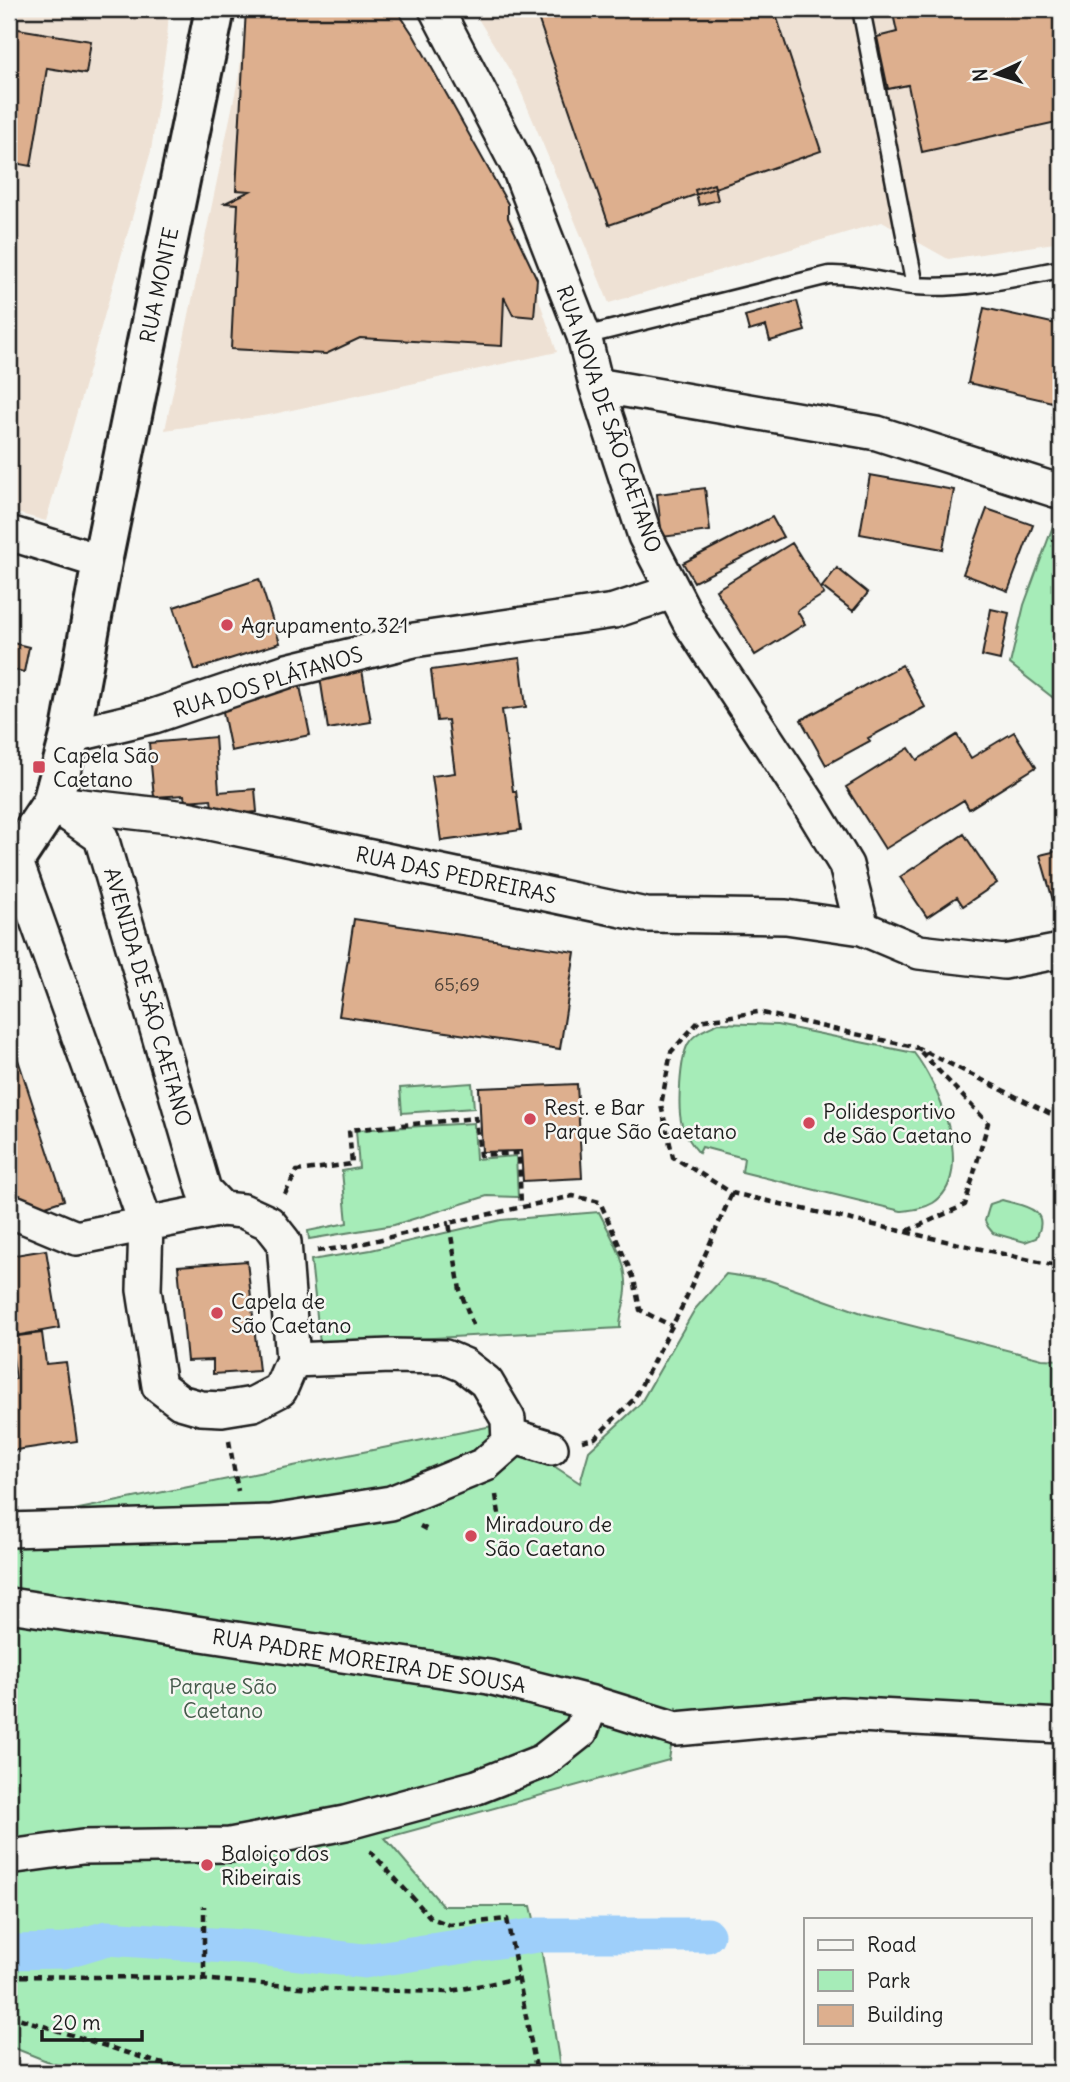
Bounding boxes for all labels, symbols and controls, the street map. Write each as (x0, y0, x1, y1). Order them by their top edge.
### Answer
north arrow (962, 38, 1032, 108)
text: N (968, 68, 992, 83)
street label: RUA MONTE (134, 225, 184, 345)
street label: RUA NOVA DE SÃO CAETANO (551, 282, 667, 556)
place label: Agrupamento 321 (241, 612, 408, 639)
marker: Agrupamento 321 (219, 617, 235, 633)
street label: RUA DOS PLÁTANOS (170, 640, 366, 724)
place label: Capela São Caetano (53, 742, 159, 793)
marker: Capela São Caetano (31, 759, 47, 775)
street label: RUA DAS PEDREIRAS (353, 841, 559, 909)
street label: AVENIDA DE SÃO CAETANO (98, 864, 198, 1130)
house number: 65;69 (434, 973, 480, 996)
place label: Rest. e Bar Parque São Caetano (544, 1094, 737, 1145)
place label: Polidesportivo de São Caetano (823, 1098, 972, 1149)
marker: Rest. e Bar Parque São Caetano (522, 1111, 538, 1127)
marker: Polidesportivo de São Caetano (801, 1115, 817, 1131)
place label: Capela de São Caetano (231, 1288, 351, 1339)
marker: Capela de São Caetano (209, 1305, 225, 1321)
place label: Miradouro de São Caetano (485, 1511, 612, 1562)
marker: Miradouro de São Caetano (463, 1528, 479, 1544)
street label: RUA PADRE MOREIRA DE SOUSA (210, 1623, 528, 1699)
park label: Parque São Caetano (169, 1673, 277, 1724)
place label: Baloiço dos Ribeirais (221, 1840, 329, 1891)
marker: Baloiço dos Ribeirais (199, 1857, 215, 1873)
legend (804, 1918, 1032, 2044)
text: Road (867, 1931, 916, 1958)
text: Park (867, 1967, 910, 1994)
scale bar (42, 1998, 142, 2042)
text: Building (867, 2001, 943, 2028)
text: 20 m (52, 2009, 101, 2036)

